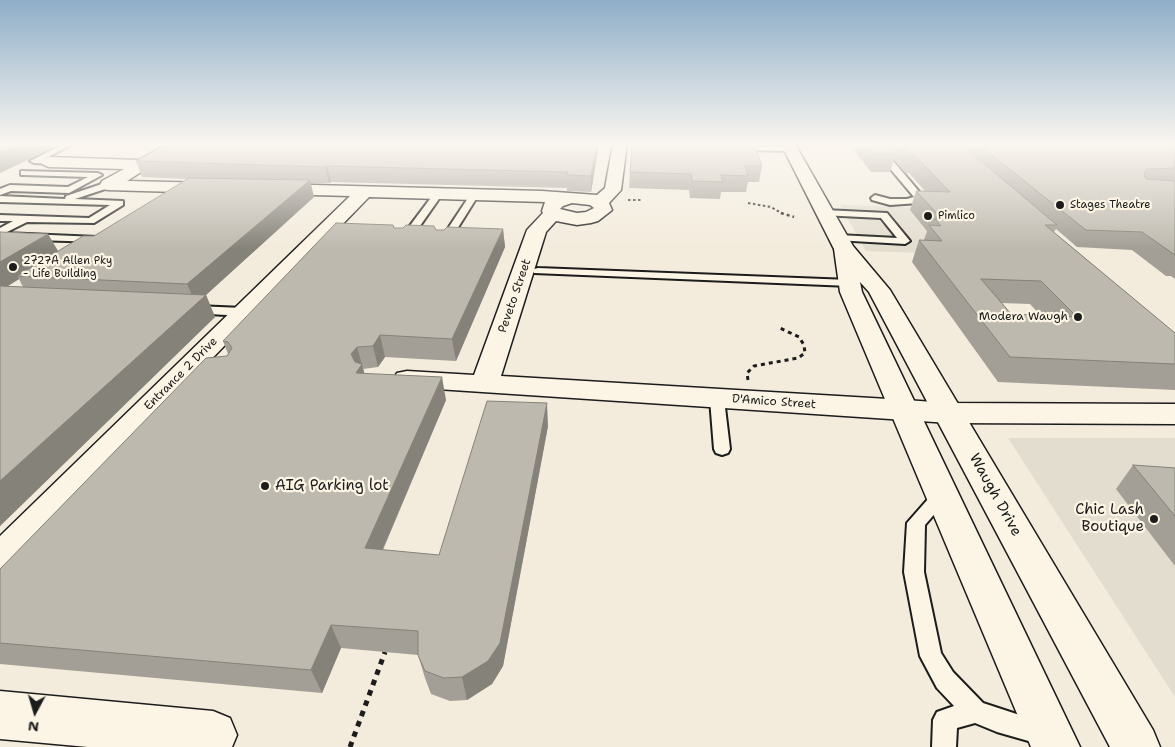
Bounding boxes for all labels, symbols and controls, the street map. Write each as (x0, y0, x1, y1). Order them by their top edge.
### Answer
place label: Stages Theatre (1070, 198, 1151, 212)
marker: Stages Theatre (1054, 199, 1066, 211)
place label: Pimlico (938, 209, 975, 223)
marker: Pimlico (922, 210, 934, 222)
place label: 2727A Allen Pky - Life Building (23, 254, 112, 280)
street label: Peveto Street (496, 257, 534, 335)
marker: 2727A Allen Pky - Life Building (7, 261, 19, 273)
place label: Modera Waugh (979, 310, 1068, 324)
marker: Modera Waugh (1072, 311, 1084, 323)
street label: Entrance 2 Drive (141, 334, 221, 414)
street label: D'Amico Street (731, 392, 817, 412)
street label: Waugh Drive (965, 450, 1025, 540)
place label: AIG Parking lot (275, 477, 389, 495)
marker: AIG Parking lot (259, 480, 271, 492)
place label: Chic Lash Boutique (1075, 501, 1144, 536)
marker: Chic Lash Boutique (1148, 513, 1160, 525)
north arrow (10, 687, 60, 737)
text: N (27, 717, 40, 736)

